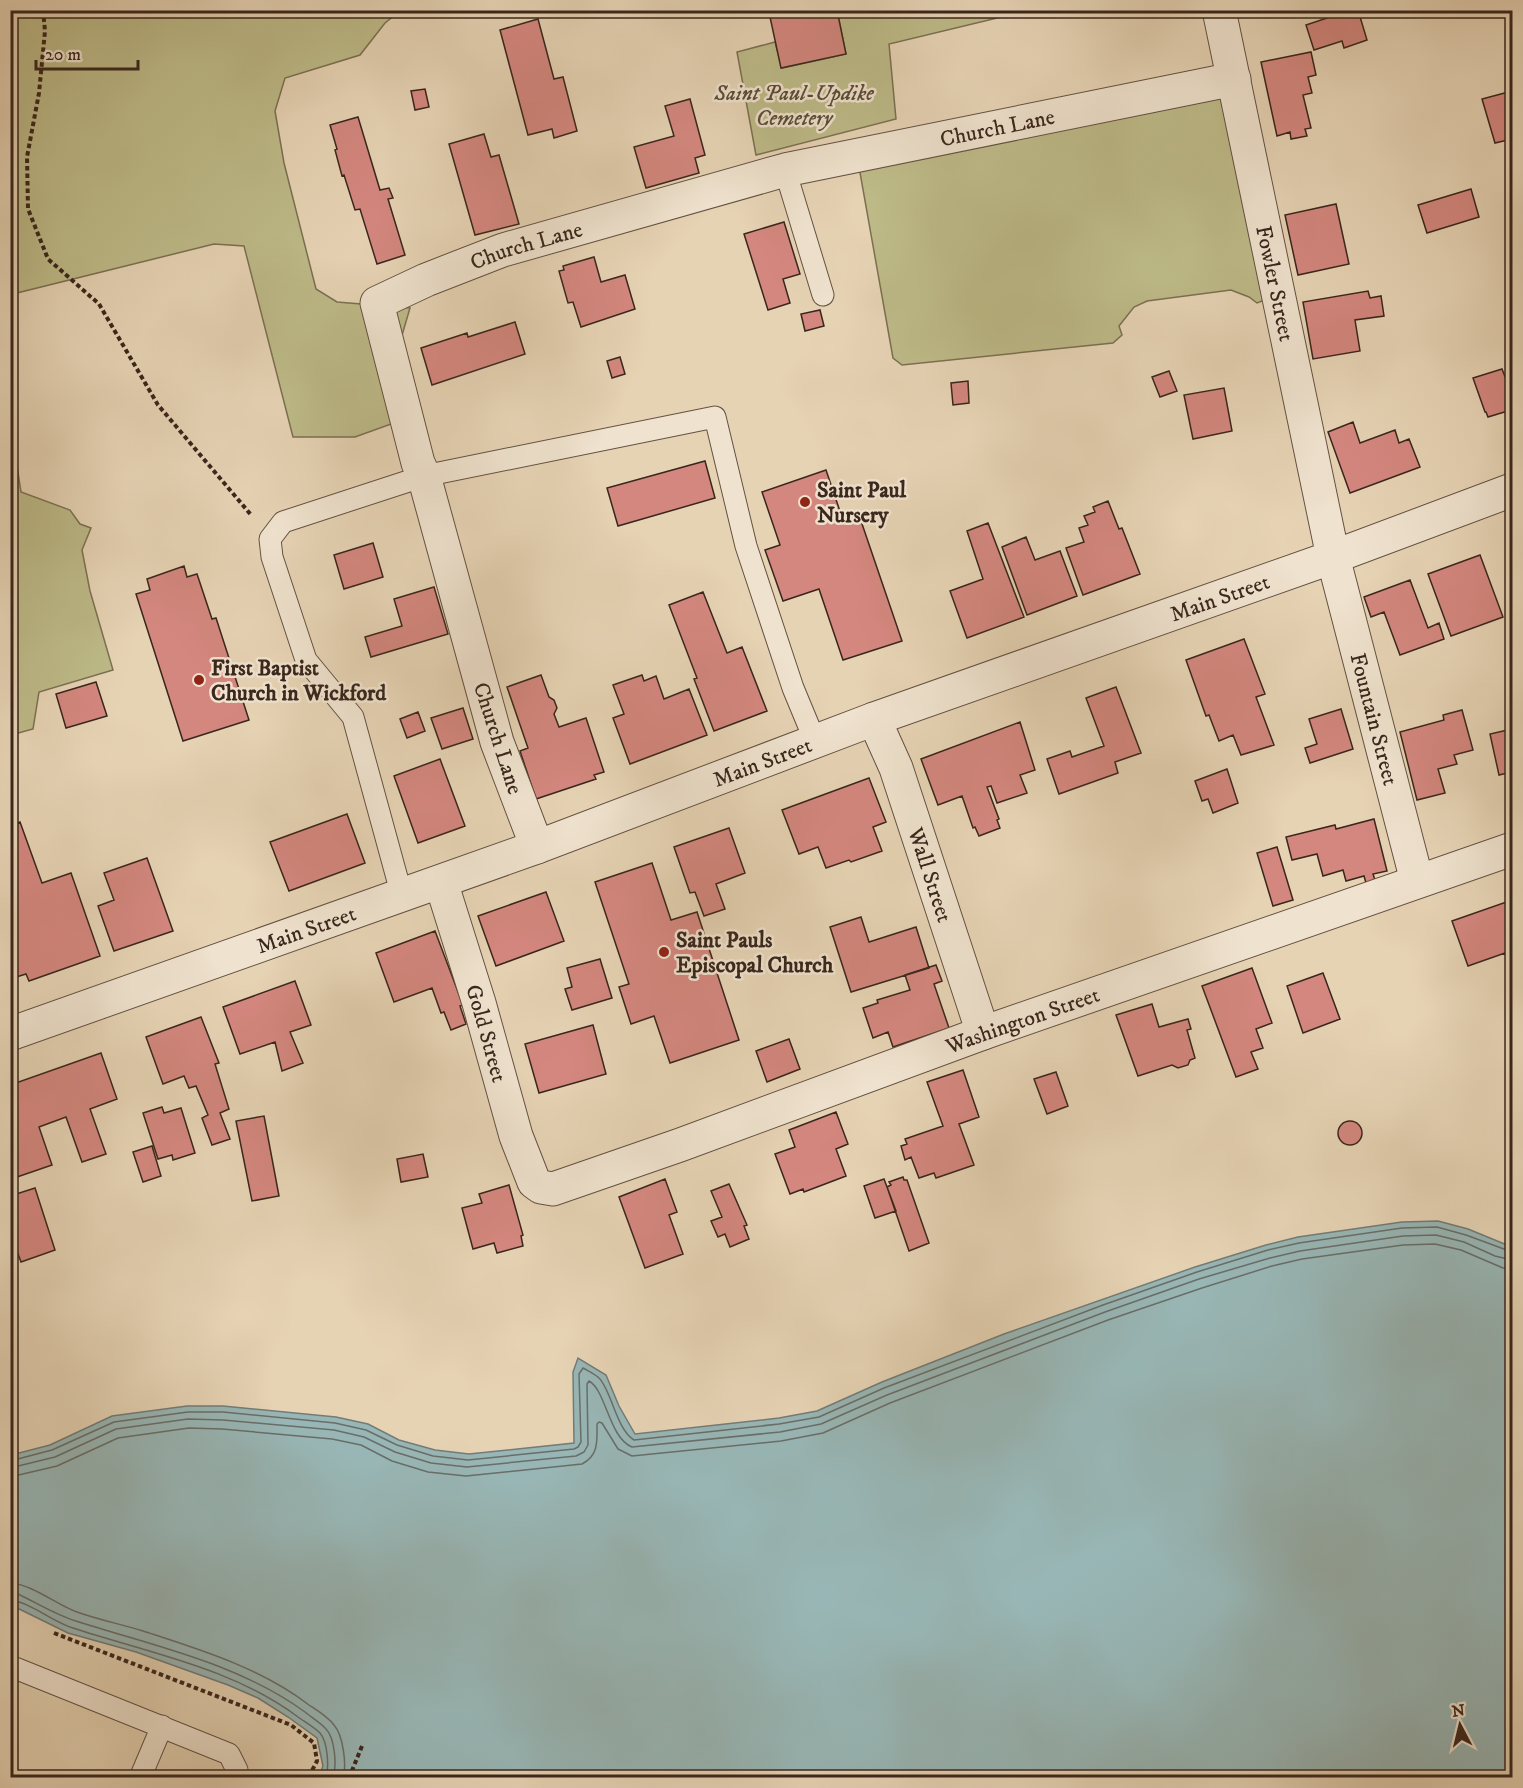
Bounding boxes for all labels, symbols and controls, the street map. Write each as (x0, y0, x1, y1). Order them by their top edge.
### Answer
scale bar (36, 33, 138, 71)
text: 20 m (45, 44, 81, 66)
park label: Saint Paul-Updike Cemetery (713, 80, 874, 132)
street label: Church Lane (938, 104, 1057, 153)
street label: Church Lane (466, 216, 586, 277)
street label: Fowler Street (1249, 223, 1300, 344)
place label: Saint Paul Nursery (817, 477, 906, 529)
marker: Saint Paul Nursery (798, 495, 812, 509)
street label: Main Street (1167, 569, 1273, 628)
street label: Fountain Street (1343, 650, 1404, 788)
place label: First Baptist Church in Wickford (211, 655, 387, 707)
marker: First Baptist Church in Wickford (192, 673, 206, 687)
street label: Church Lane (467, 679, 528, 798)
street label: Main Street (710, 732, 816, 794)
street label: Wall Street (901, 823, 958, 926)
street label: Main Street (253, 900, 360, 960)
place label: Saint Pauls Episcopal Church (676, 927, 834, 979)
marker: Saint Pauls Episcopal Church (657, 945, 671, 959)
street label: Gold Street (459, 981, 512, 1085)
street label: Washington Street (941, 982, 1103, 1061)
north arrow (1430, 1695, 1490, 1755)
text: N (1451, 1700, 1466, 1722)

